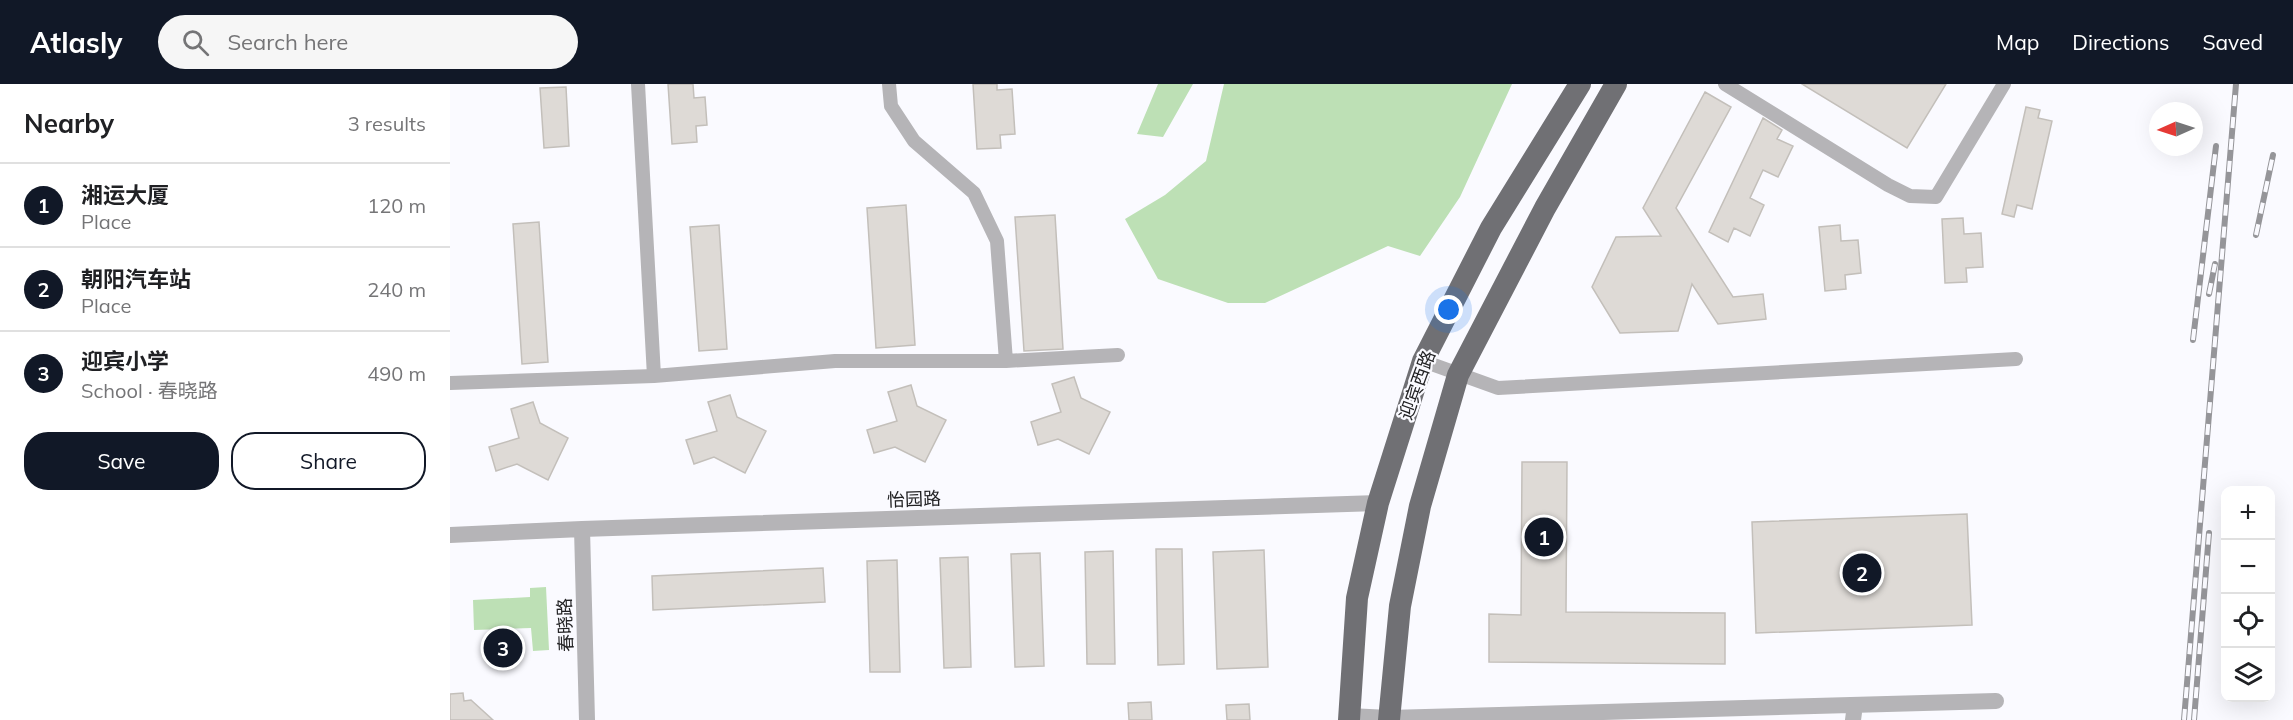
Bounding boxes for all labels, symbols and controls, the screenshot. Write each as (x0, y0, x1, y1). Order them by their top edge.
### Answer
search box (158, 15, 578, 69)
text: Atlasly (30, 25, 122, 60)
icon: search (179, 26, 212, 59)
text: Search here (227, 28, 348, 56)
text: Map (1996, 29, 2039, 55)
text: Directions (2072, 29, 2169, 55)
text: Saved (2202, 29, 2263, 55)
north arrow (2149, 102, 2203, 156)
text: Nearby (24, 107, 114, 140)
text: 3 results (348, 111, 426, 136)
text: 湘运大厦 (81, 181, 169, 209)
text: 1 (38, 193, 50, 218)
text: 120 m (367, 193, 426, 218)
text: Place (81, 209, 131, 234)
text: 朝阳汽车站 (81, 265, 191, 293)
text: 2 (38, 277, 50, 302)
text: 240 m (367, 277, 426, 302)
text: Place (81, 293, 131, 318)
your location (1434, 295, 1463, 324)
text: 迎宾小学 (81, 347, 169, 375)
street label: 迎宾西路 (1394, 347, 1440, 423)
text: 3 (38, 361, 50, 386)
text: 490 m (367, 361, 426, 386)
text: School · 春晓路 (81, 378, 218, 403)
button: Save (24, 432, 219, 490)
button: Share (231, 432, 426, 490)
map controls (2221, 486, 2275, 702)
button: + (2221, 486, 2275, 540)
street label: 怡园路 (887, 487, 941, 511)
pin: 1 (1524, 514, 1564, 560)
button: − (2221, 540, 2275, 594)
pin: 2 (1842, 550, 1882, 596)
button: locate (2221, 594, 2275, 648)
street label: 春晓路 (553, 598, 577, 652)
pin: 3 (484, 626, 522, 670)
button: layers (2221, 648, 2275, 702)

